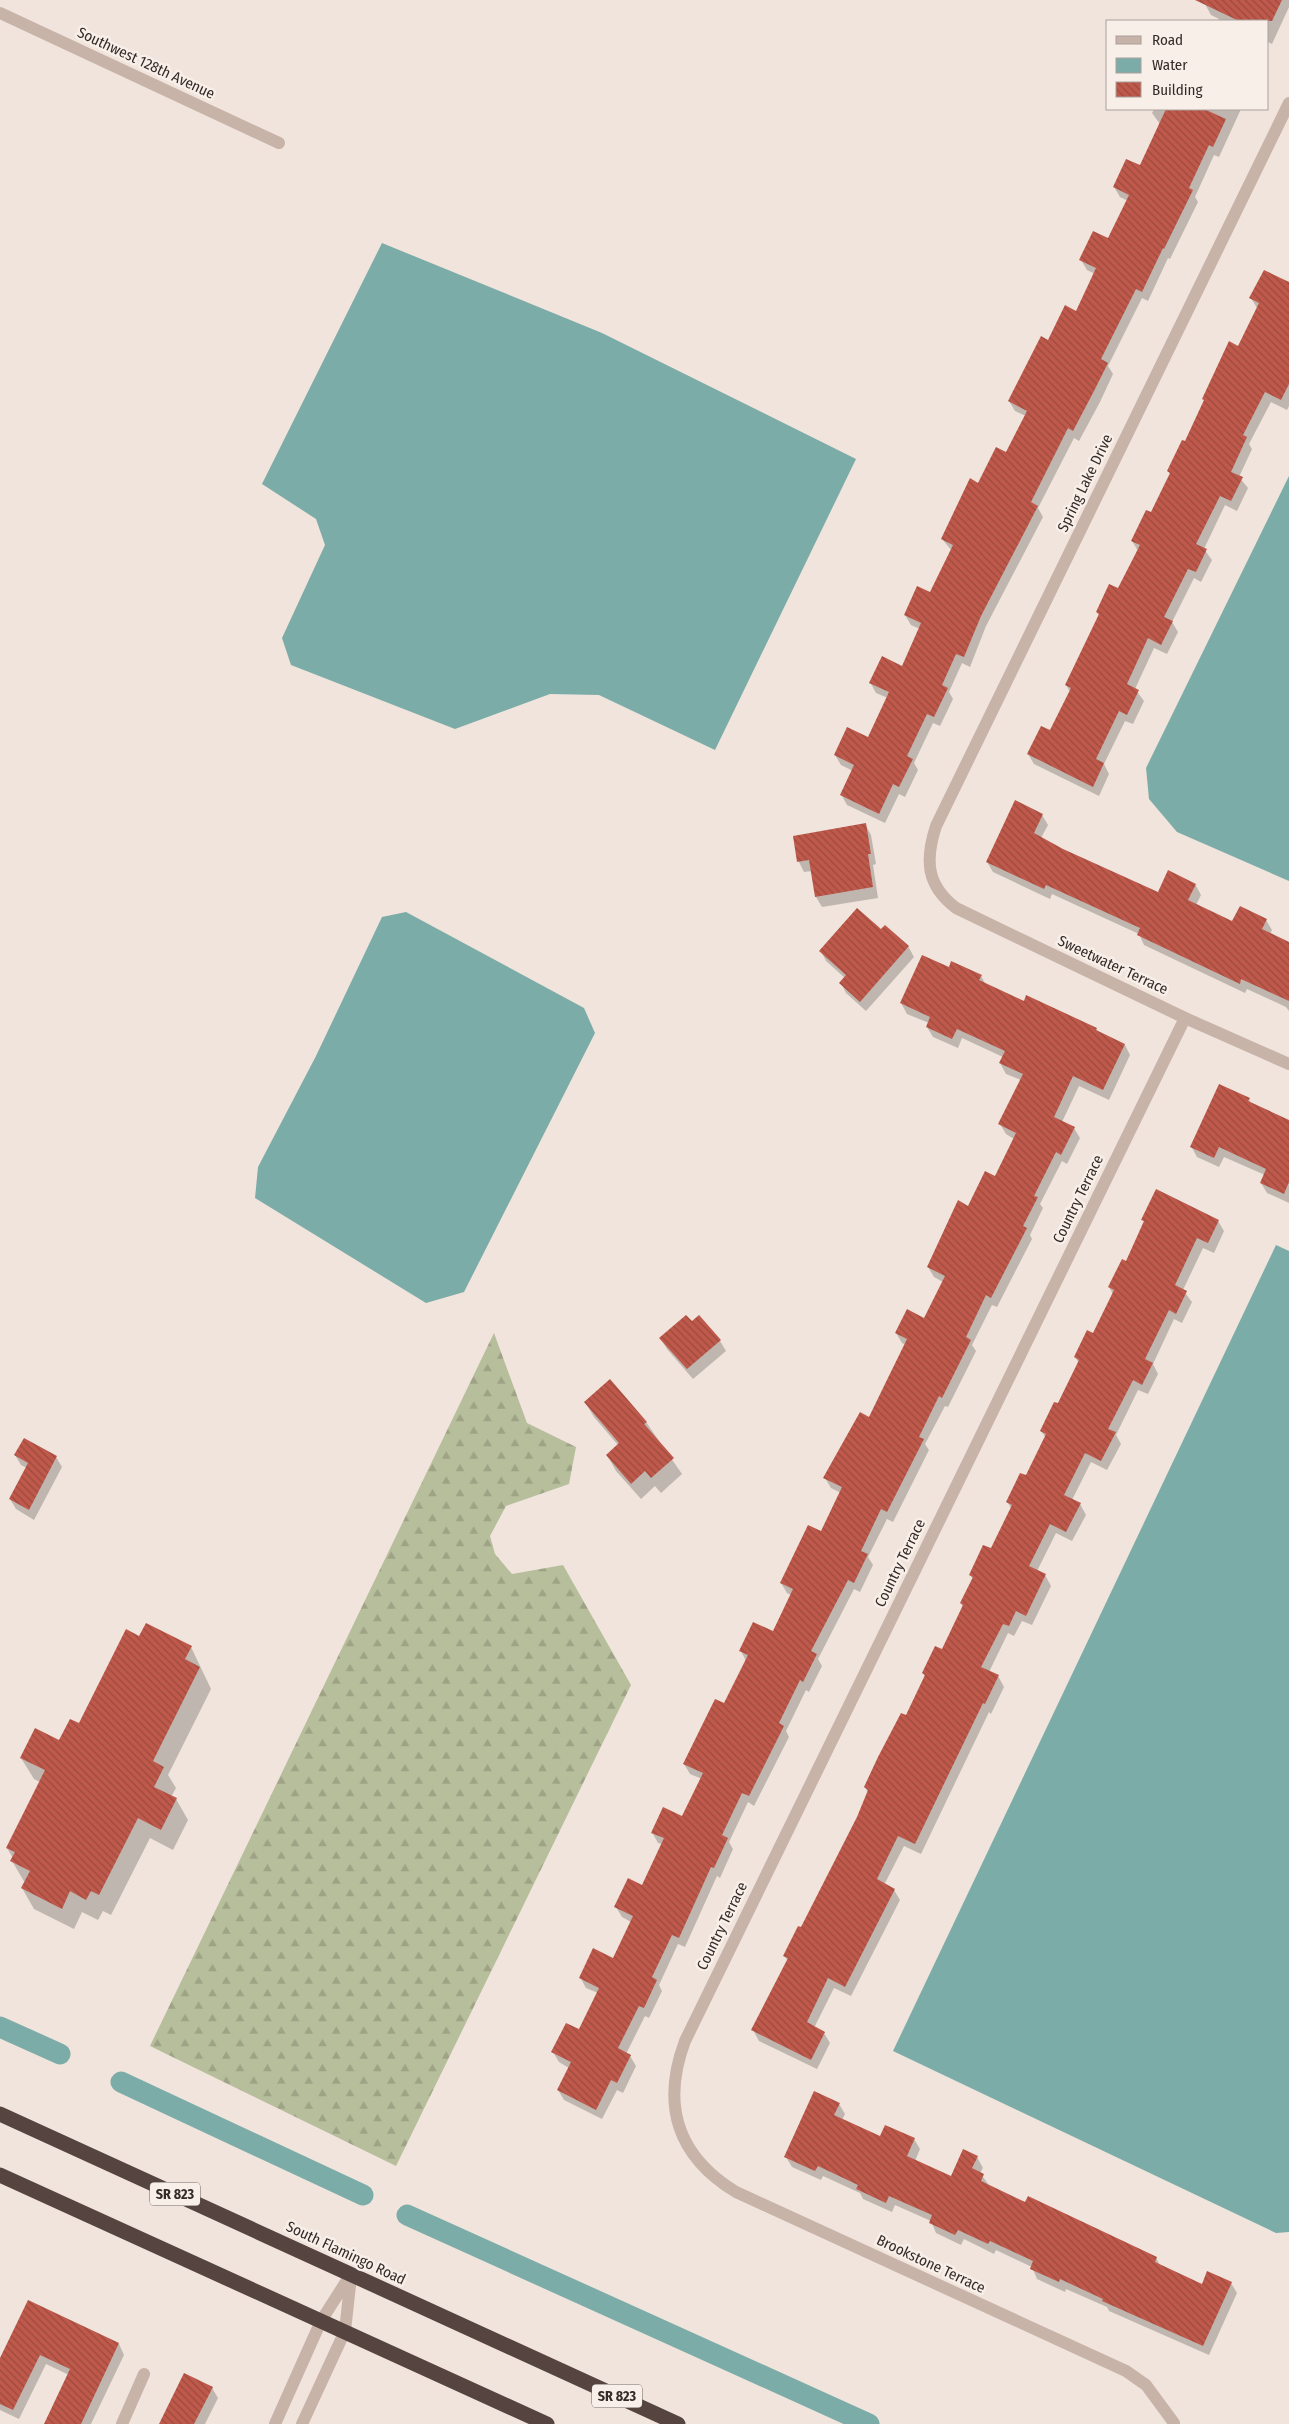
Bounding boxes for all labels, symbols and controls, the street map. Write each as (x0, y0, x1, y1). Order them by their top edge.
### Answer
legend (1106, 20, 1269, 110)
street label: Southwest 128th Avenue (74, 23, 218, 103)
text: Road (1152, 31, 1183, 49)
text: Water (1152, 56, 1188, 74)
text: Building (1152, 81, 1203, 99)
street label: Spring Lake Drive (1054, 431, 1116, 535)
street label: Sweetwater Terrace (1055, 932, 1171, 998)
street label: Country Terrace (1049, 1152, 1107, 1246)
street label: Country Terrace (871, 1516, 929, 1610)
street label: Country Terrace (693, 1879, 751, 1973)
road number: SR 823 (150, 2182, 200, 2206)
street label: South Flamingo Road (283, 2217, 409, 2289)
street label: Brookstone Terrace (874, 2231, 988, 2297)
road number: SR 823 (592, 2384, 642, 2408)

